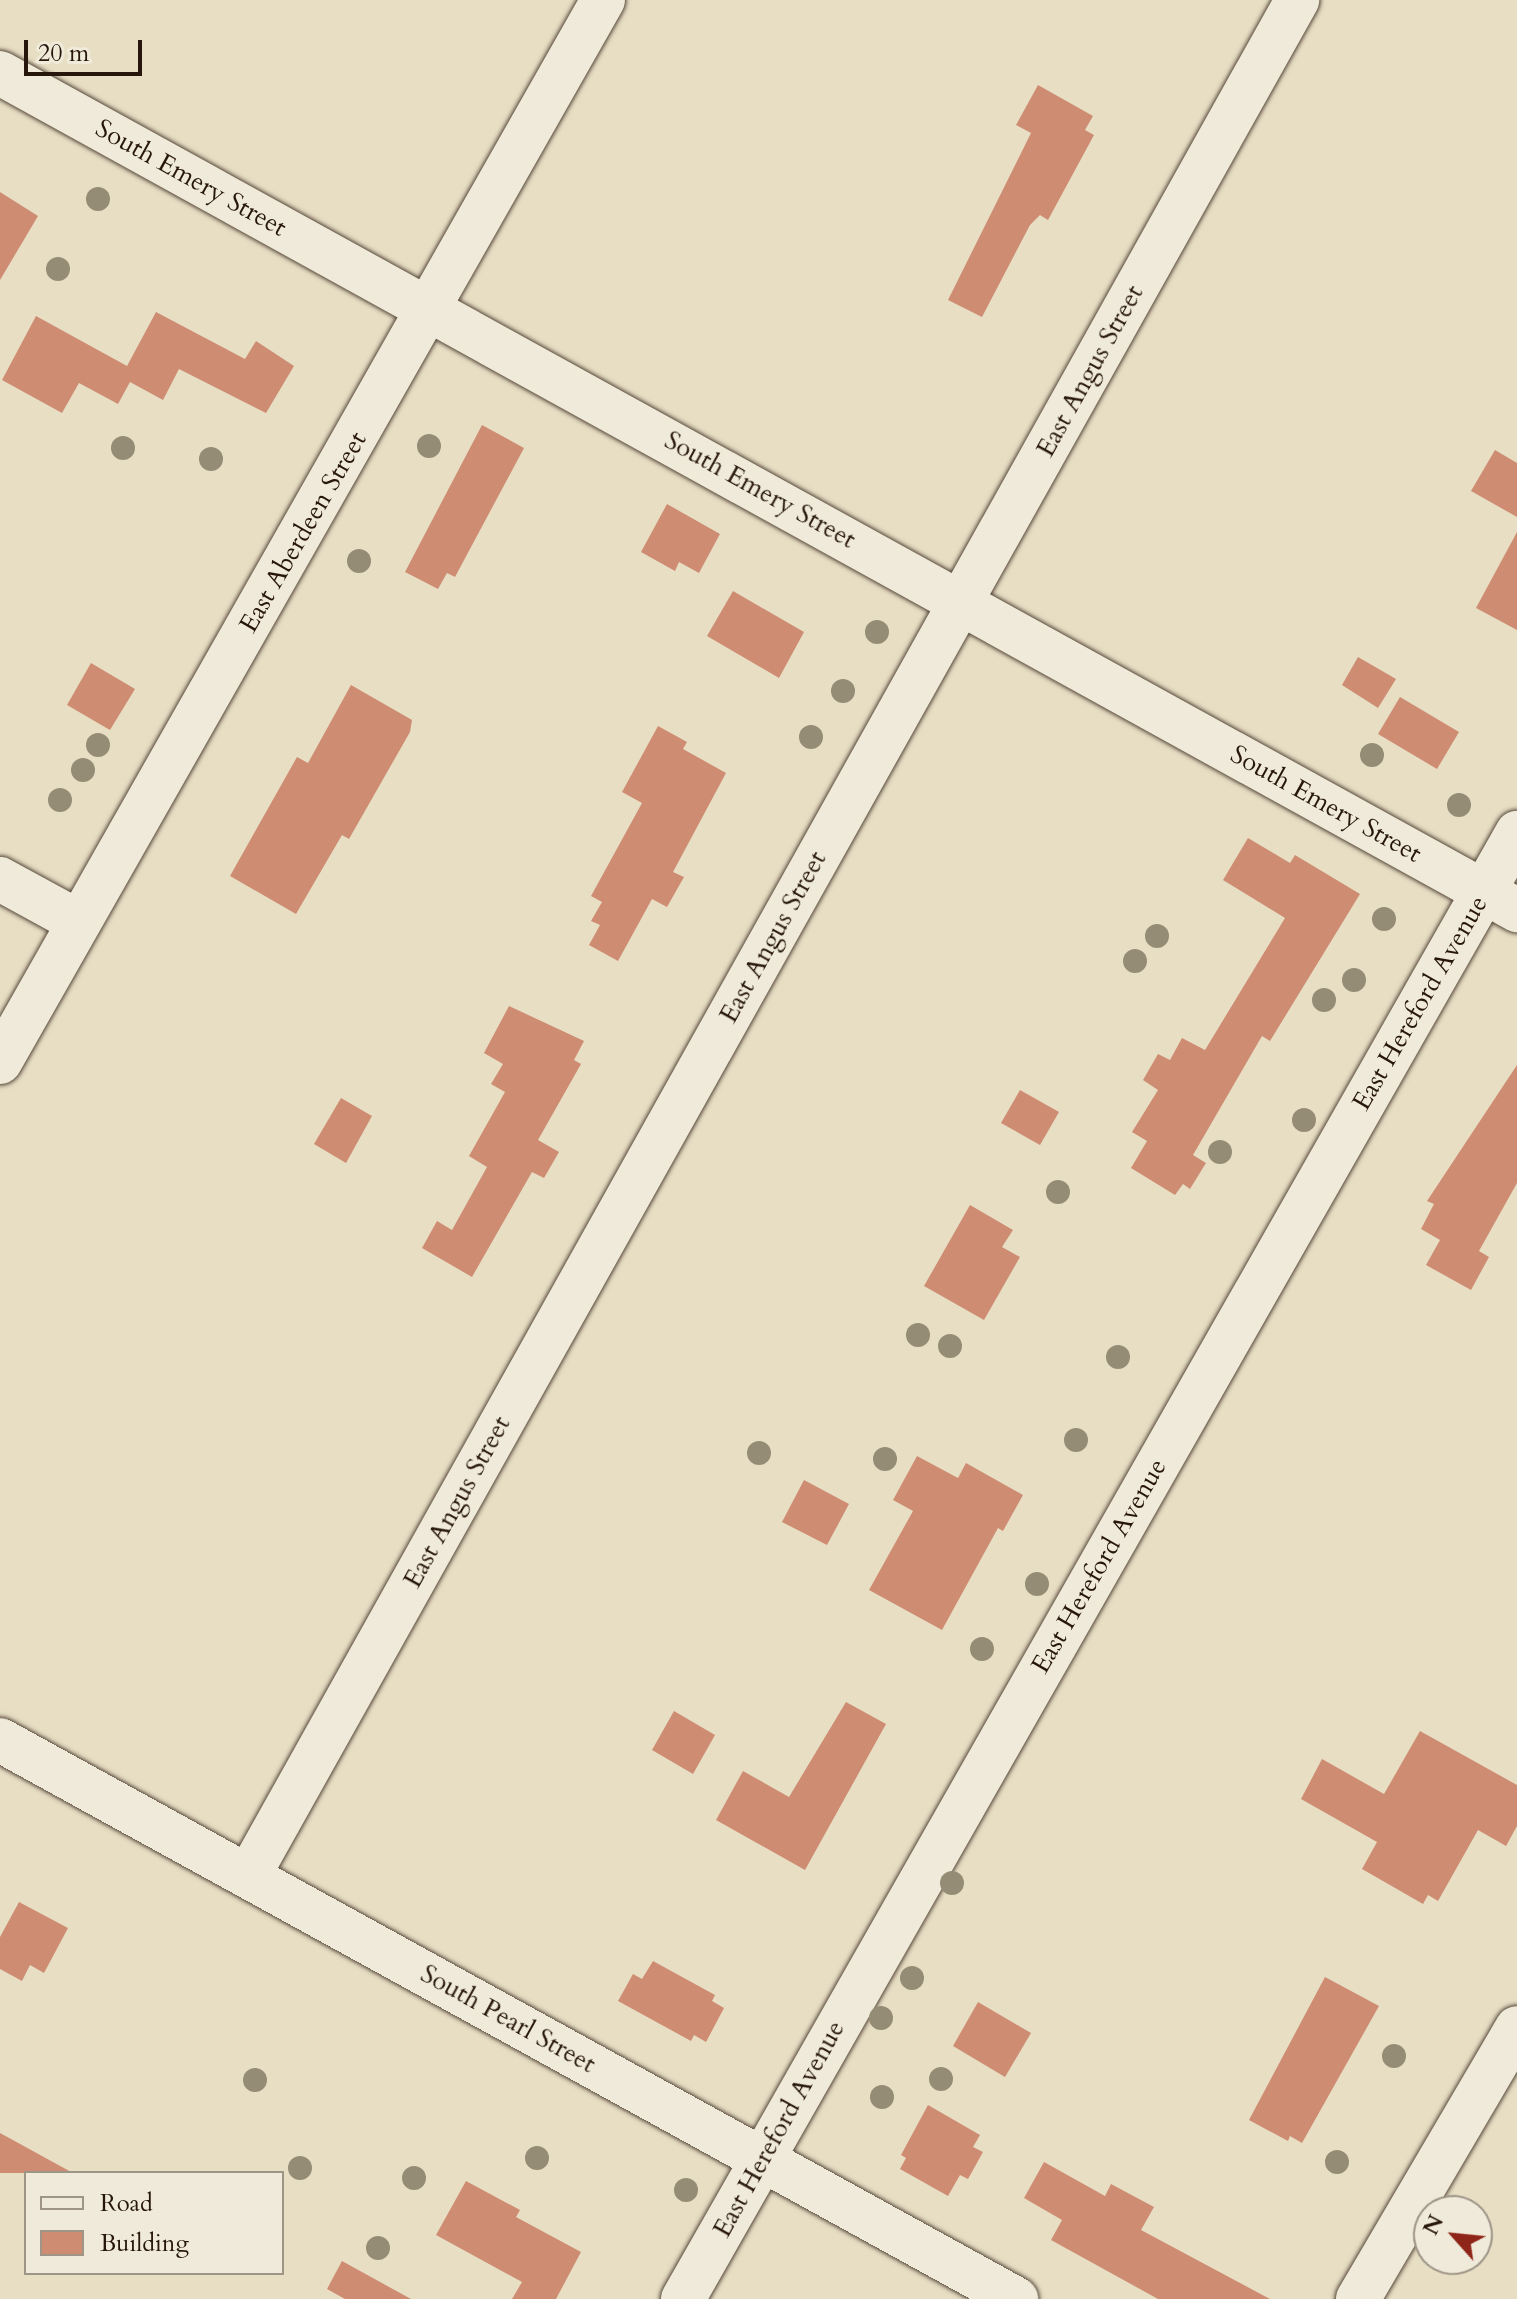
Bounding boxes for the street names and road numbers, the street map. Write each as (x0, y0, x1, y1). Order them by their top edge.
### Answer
street label: South Emery Street (90, 113, 292, 243)
street label: East Angus Street (1030, 280, 1150, 462)
street label: South Emery Street (659, 425, 861, 555)
street label: East Aberdeen Street (233, 426, 373, 638)
street label: South Emery Street (1225, 739, 1427, 869)
street label: East Angus Street (713, 846, 833, 1028)
street label: East Hereford Avenue (1346, 890, 1494, 1116)
street label: East Angus Street (397, 1411, 517, 1593)
street label: East Hereford Avenue (1025, 1453, 1173, 1679)
street label: South Pearl Street (415, 1958, 601, 2080)
street label: East Hereford Avenue (707, 2015, 851, 2243)

